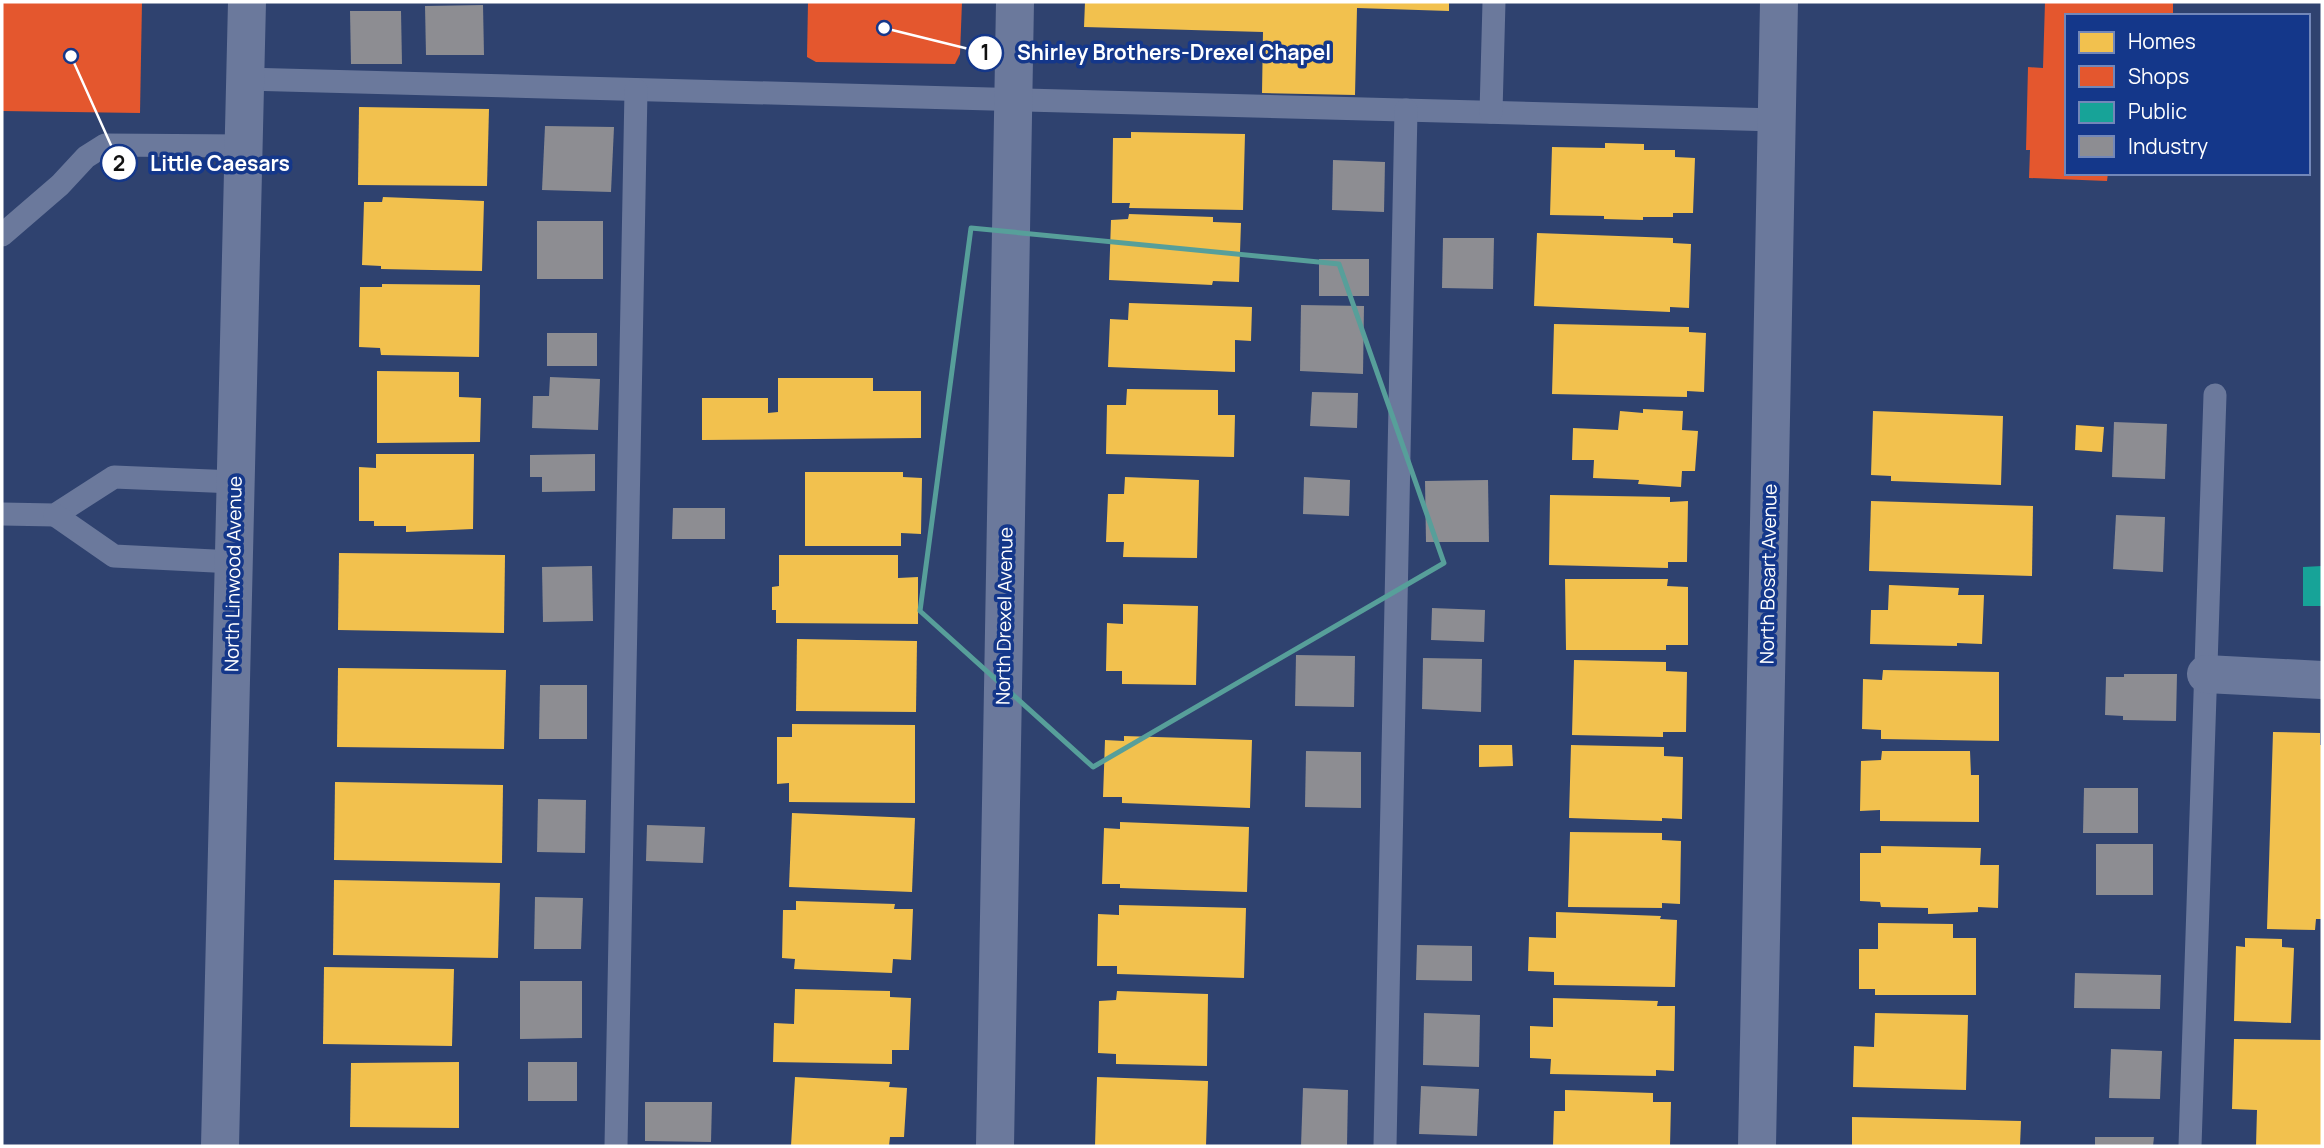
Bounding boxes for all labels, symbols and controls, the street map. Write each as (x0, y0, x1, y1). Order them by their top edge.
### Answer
legend (2065, 14, 2310, 175)
text: Homes (2128, 27, 2196, 55)
callout: Shirley Brothers-Drexel Chapel (968, 32, 1345, 74)
text: 1 (980, 38, 990, 66)
text: Shirley Brothers-Drexel Chapel (1017, 38, 1331, 66)
text: Shops (2128, 62, 2189, 90)
text: Public (2128, 97, 2187, 125)
text: Industry (2128, 132, 2208, 160)
callout: Little Caesars (101, 142, 304, 184)
text: 2 (113, 149, 125, 177)
text: Little Caesars (150, 149, 290, 177)
street label: North Linwood Avenue (218, 476, 248, 672)
street label: North Bosart Avenue (1753, 484, 1783, 664)
street label: North Drexel Avenue (989, 527, 1019, 705)

